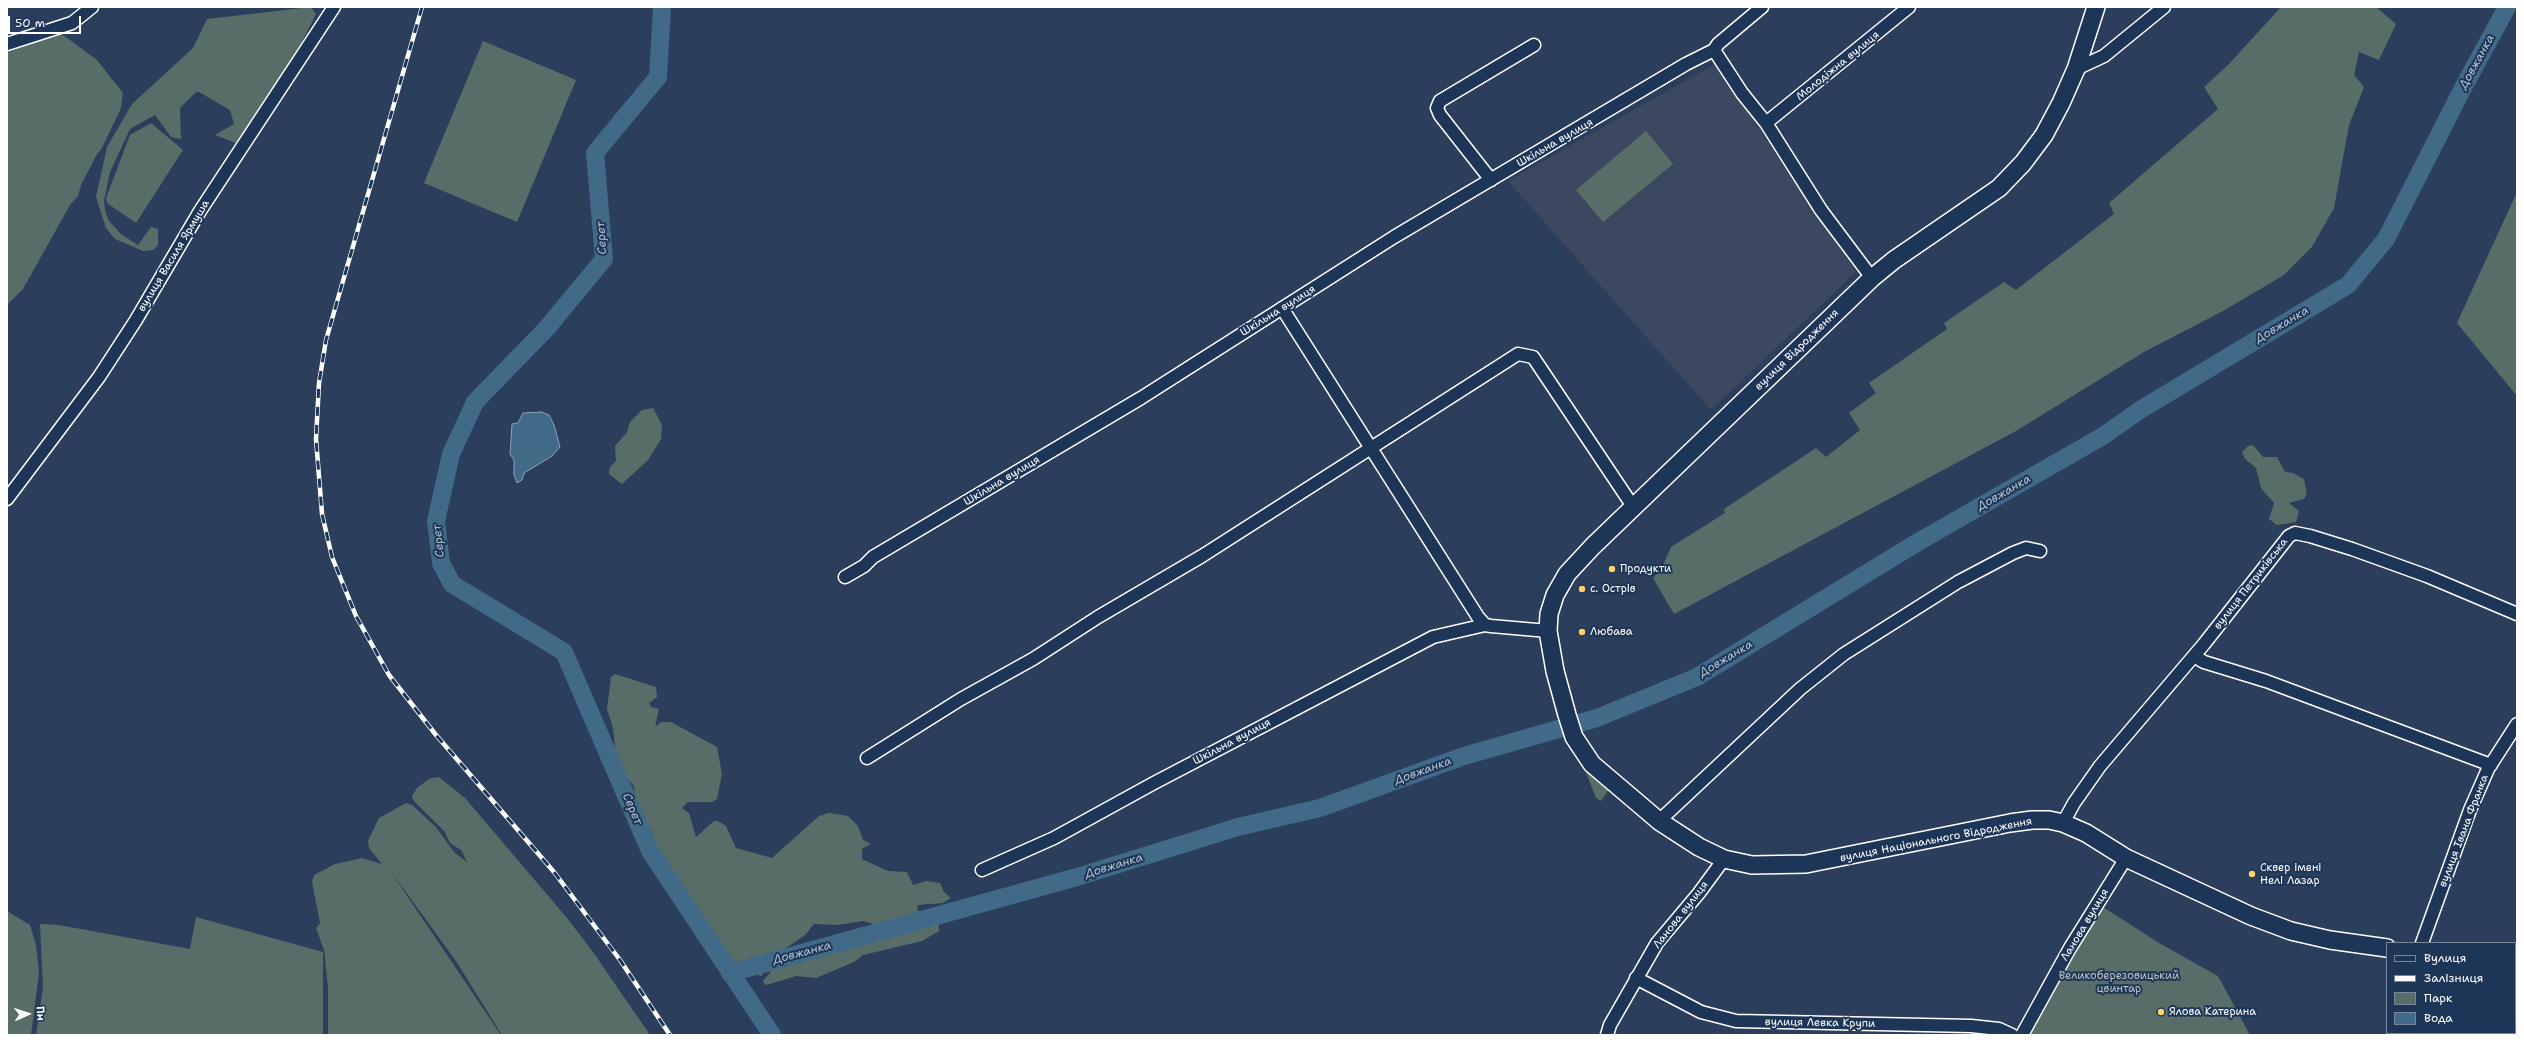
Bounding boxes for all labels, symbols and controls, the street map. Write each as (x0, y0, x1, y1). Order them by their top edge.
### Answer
scale bar (10, 8, 83, 34)
text: 50 m (15, 15, 45, 31)
street label: Молодіжна вулиця (1794, 28, 1882, 104)
water label: Довжанка (2456, 32, 2498, 92)
street label: Шкільна вулиця (1514, 116, 1596, 170)
street label: вулиця Василя Ярмуша (135, 198, 213, 314)
water label: Серет (594, 221, 610, 255)
street label: Шкільна вулиця (1238, 283, 1318, 339)
water label: Довжанка (2253, 303, 2311, 347)
street label: вулиця Відродження (1752, 307, 1842, 393)
street label: Шкільна вулиця (962, 453, 1042, 509)
water label: Довжанка (1974, 472, 2034, 514)
water label: Серет (430, 524, 448, 558)
street label: вулиця Петриківська (2211, 536, 2291, 632)
place label: Продукти (1620, 562, 1671, 576)
marker: Продукти (1607, 564, 1617, 574)
place label: с. Острів (1590, 582, 1636, 596)
marker: с. Острів (1577, 584, 1587, 594)
place label: Любава (1590, 625, 1633, 639)
marker: Любава (1577, 627, 1587, 637)
water label: Довжанка (1697, 637, 1755, 681)
street label: Шкільна вулиця (1191, 716, 1273, 768)
water label: Довжанка (1392, 754, 1454, 788)
street label: вулиця Івана Франка (2436, 773, 2492, 889)
water label: Серет (619, 791, 645, 827)
street label: вулиця Національного Відродження (1839, 815, 2033, 865)
water label: Довжанка (1083, 850, 1145, 882)
place label: Сквер імені Нелі Лазар (2260, 861, 2321, 887)
marker: Сквер імені Нелі Лазар (2247, 869, 2257, 879)
street label: Ланова вулиця (1651, 879, 1711, 951)
street label: Ланова вулиця (2058, 887, 2112, 963)
water label: Довжанка (771, 938, 833, 968)
legend (2386, 942, 2516, 1034)
text: Вулиця (2424, 950, 2466, 966)
park label: Великоберезовицький цвинтар (2059, 969, 2179, 995)
text: Залізниця (2424, 970, 2483, 986)
text: Парк (2424, 990, 2452, 1006)
north arrow (8, 994, 48, 1034)
place label: Ялова Катерина (2169, 1005, 2256, 1019)
text: Пн (33, 1006, 48, 1021)
marker: Ялова Катерина (2156, 1007, 2166, 1017)
text: Вода (2424, 1010, 2453, 1026)
street label: вулиця Левка Крупи (1765, 1015, 1875, 1031)

